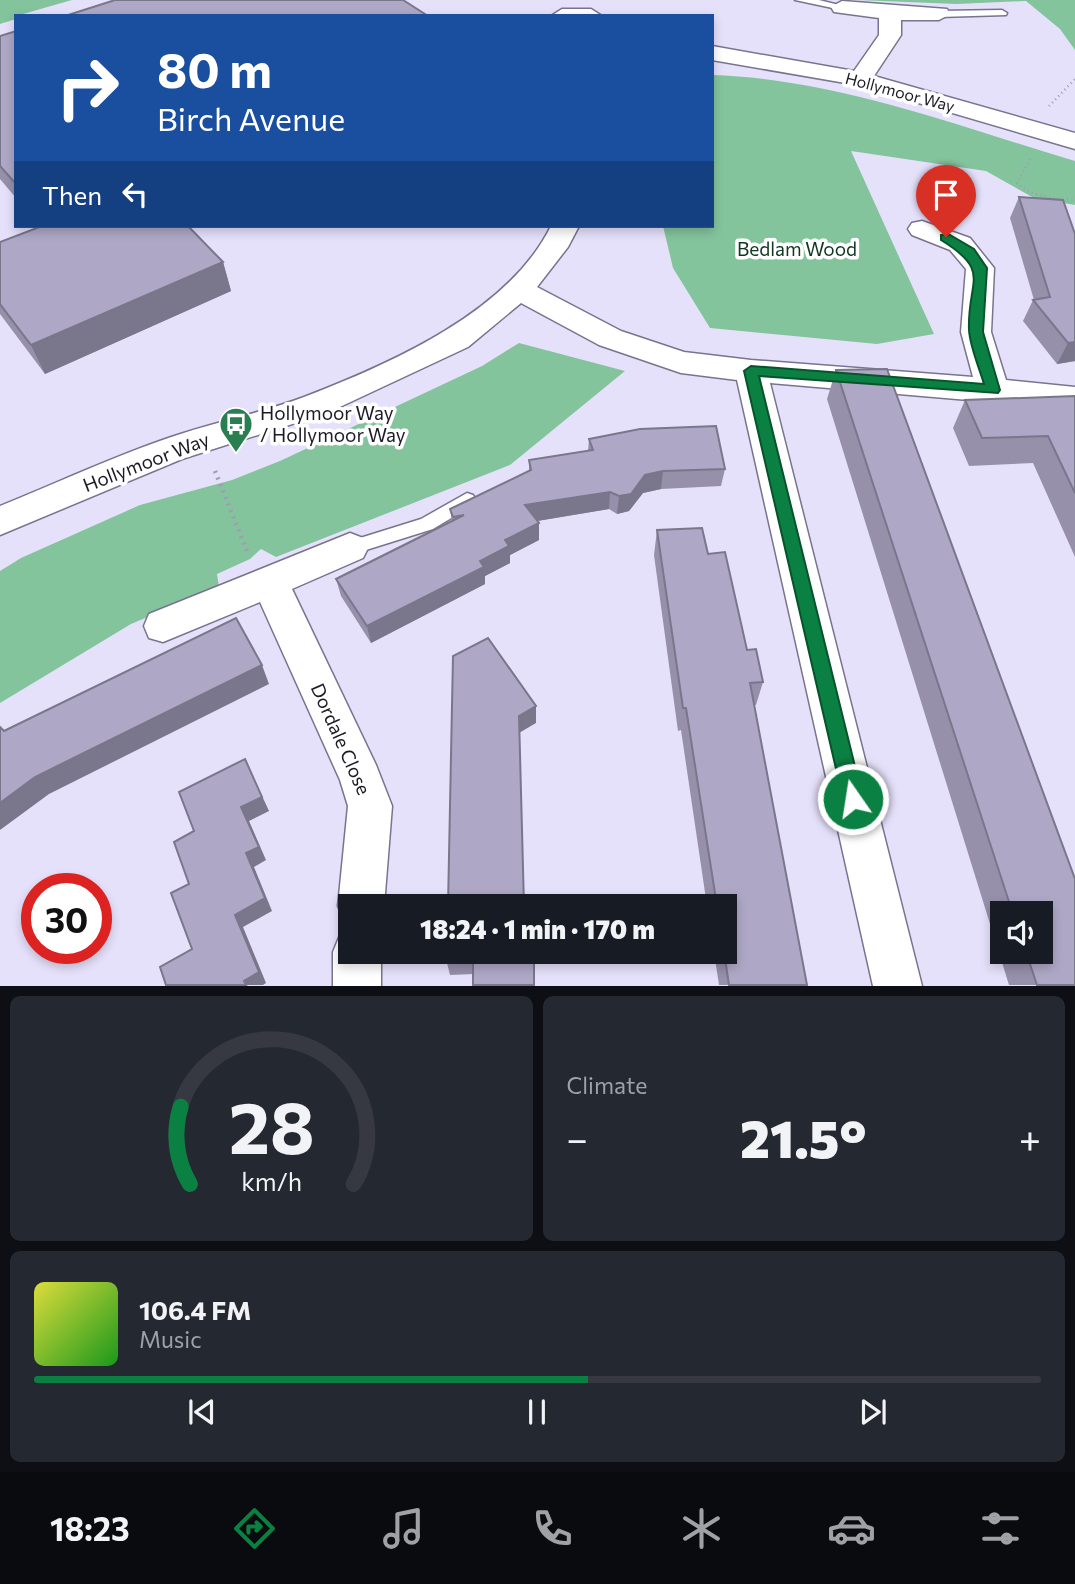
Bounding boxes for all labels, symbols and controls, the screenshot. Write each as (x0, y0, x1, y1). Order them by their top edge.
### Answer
text: 80 m (157, 38, 272, 98)
icon: right (42, 42, 133, 133)
street label: Hollymoor Way (843, 68, 957, 115)
text: Birch Avenue (157, 98, 345, 138)
pin (916, 165, 976, 237)
icon: left (116, 175, 154, 213)
icon: arrive (927, 176, 965, 214)
text: Then (42, 179, 102, 210)
park label: Bedlam Wood (737, 237, 857, 260)
place label: Hollymoor Way / Hollymoor Way (260, 401, 406, 446)
bus stop icon: Hollymoor Way / Hollymoor Way (217, 405, 255, 454)
street label: Hollymoor Way (79, 427, 212, 496)
street label: Dordale Close (307, 679, 376, 798)
position arrow (816, 762, 890, 836)
speed limit sign: 30 (21, 873, 112, 964)
map controls (990, 901, 1053, 964)
button: sound (990, 901, 1053, 964)
text: 18:24 · 1 min · 170 m (420, 913, 655, 944)
text: Climate (567, 1071, 648, 1099)
text: 28 (228, 1081, 314, 1170)
text: 21.5° (740, 1105, 867, 1169)
text: − (567, 1114, 588, 1161)
text: + (1019, 1114, 1041, 1161)
text: km/h (241, 1166, 302, 1196)
text: 106.4 FM (139, 1294, 251, 1325)
text: Music (139, 1325, 202, 1353)
icon: previous (183, 1393, 221, 1431)
icon: pause (518, 1393, 556, 1431)
icon: next (854, 1393, 892, 1431)
icon: directions (230, 1504, 279, 1553)
icon: music (379, 1504, 428, 1553)
icon: phone (528, 1504, 577, 1553)
icon: climate (677, 1504, 726, 1553)
icon: car (827, 1504, 876, 1553)
icon: filters (976, 1504, 1025, 1553)
text: 18:23 (50, 1508, 130, 1548)

